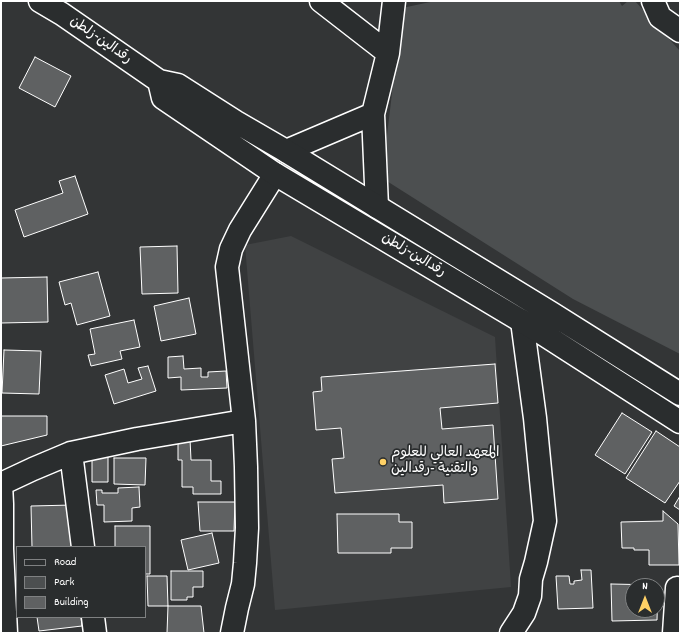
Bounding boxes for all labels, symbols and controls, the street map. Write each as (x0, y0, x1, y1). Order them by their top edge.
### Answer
street label: رقدالين-زلطن (66, 13, 134, 69)
street label: رقدالين-زلطن (378, 230, 448, 282)
place label: المعهد العالي للعلوم والتقنية -رقدالين (391, 446, 499, 478)
marker: المعهد العالي للعلوم والتقنية -رقدالين (378, 457, 388, 467)
legend (16, 546, 146, 618)
text: Road (54, 554, 76, 571)
text: Park (54, 574, 74, 591)
north arrow (625, 578, 665, 618)
text: N (642, 579, 648, 595)
text: Building (54, 594, 89, 611)

